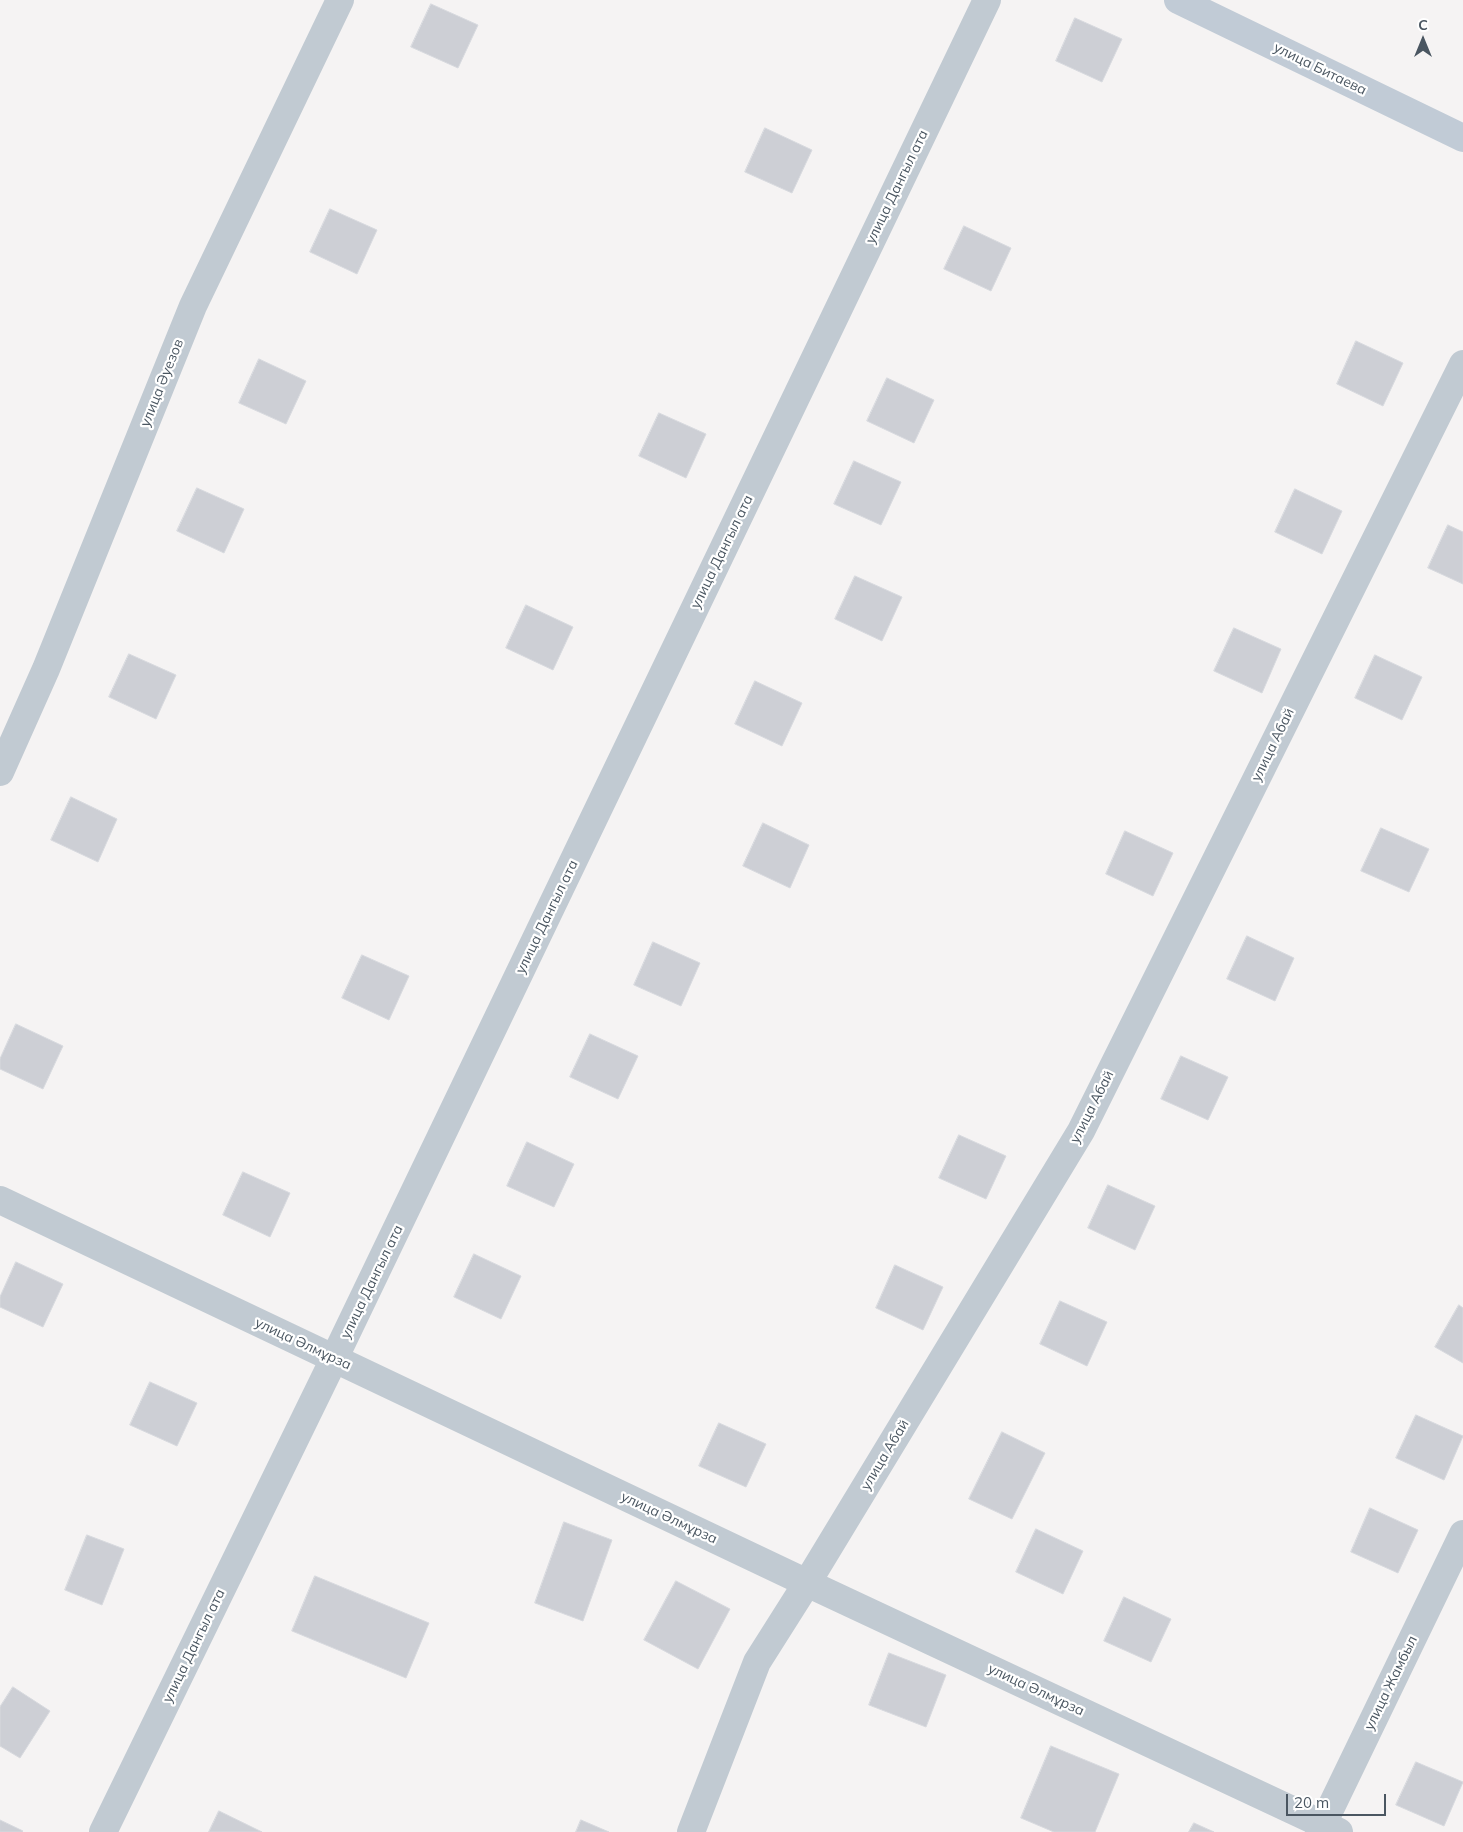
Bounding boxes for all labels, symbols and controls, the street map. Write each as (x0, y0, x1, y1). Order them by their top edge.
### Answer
north arrow (1398, 15, 1448, 65)
text: С (1418, 16, 1428, 34)
street label: улица Битаева (1271, 39, 1369, 99)
street label: улица Дангыл ата (862, 127, 932, 247)
street label: улица Әуезов (137, 337, 187, 429)
street label: улица Дангыл ата (687, 492, 757, 612)
street label: улица Абай (1248, 706, 1298, 784)
street label: улица Дангыл ата (512, 857, 582, 977)
street label: улица Абай (1066, 1068, 1118, 1146)
street label: улица Дангыл ата (337, 1222, 407, 1342)
street label: улица Әлмұрза (252, 1314, 354, 1374)
street label: улица Абай (857, 1417, 913, 1493)
street label: улица Әлмұрза (618, 1488, 720, 1548)
street label: улица Дангыл ата (159, 1586, 229, 1706)
street label: улица Жамбыл (1361, 1633, 1421, 1733)
street label: улица Әлмұрза (985, 1660, 1087, 1720)
scale bar (1288, 1784, 1388, 1816)
text: 20 m (1294, 1793, 1329, 1812)

